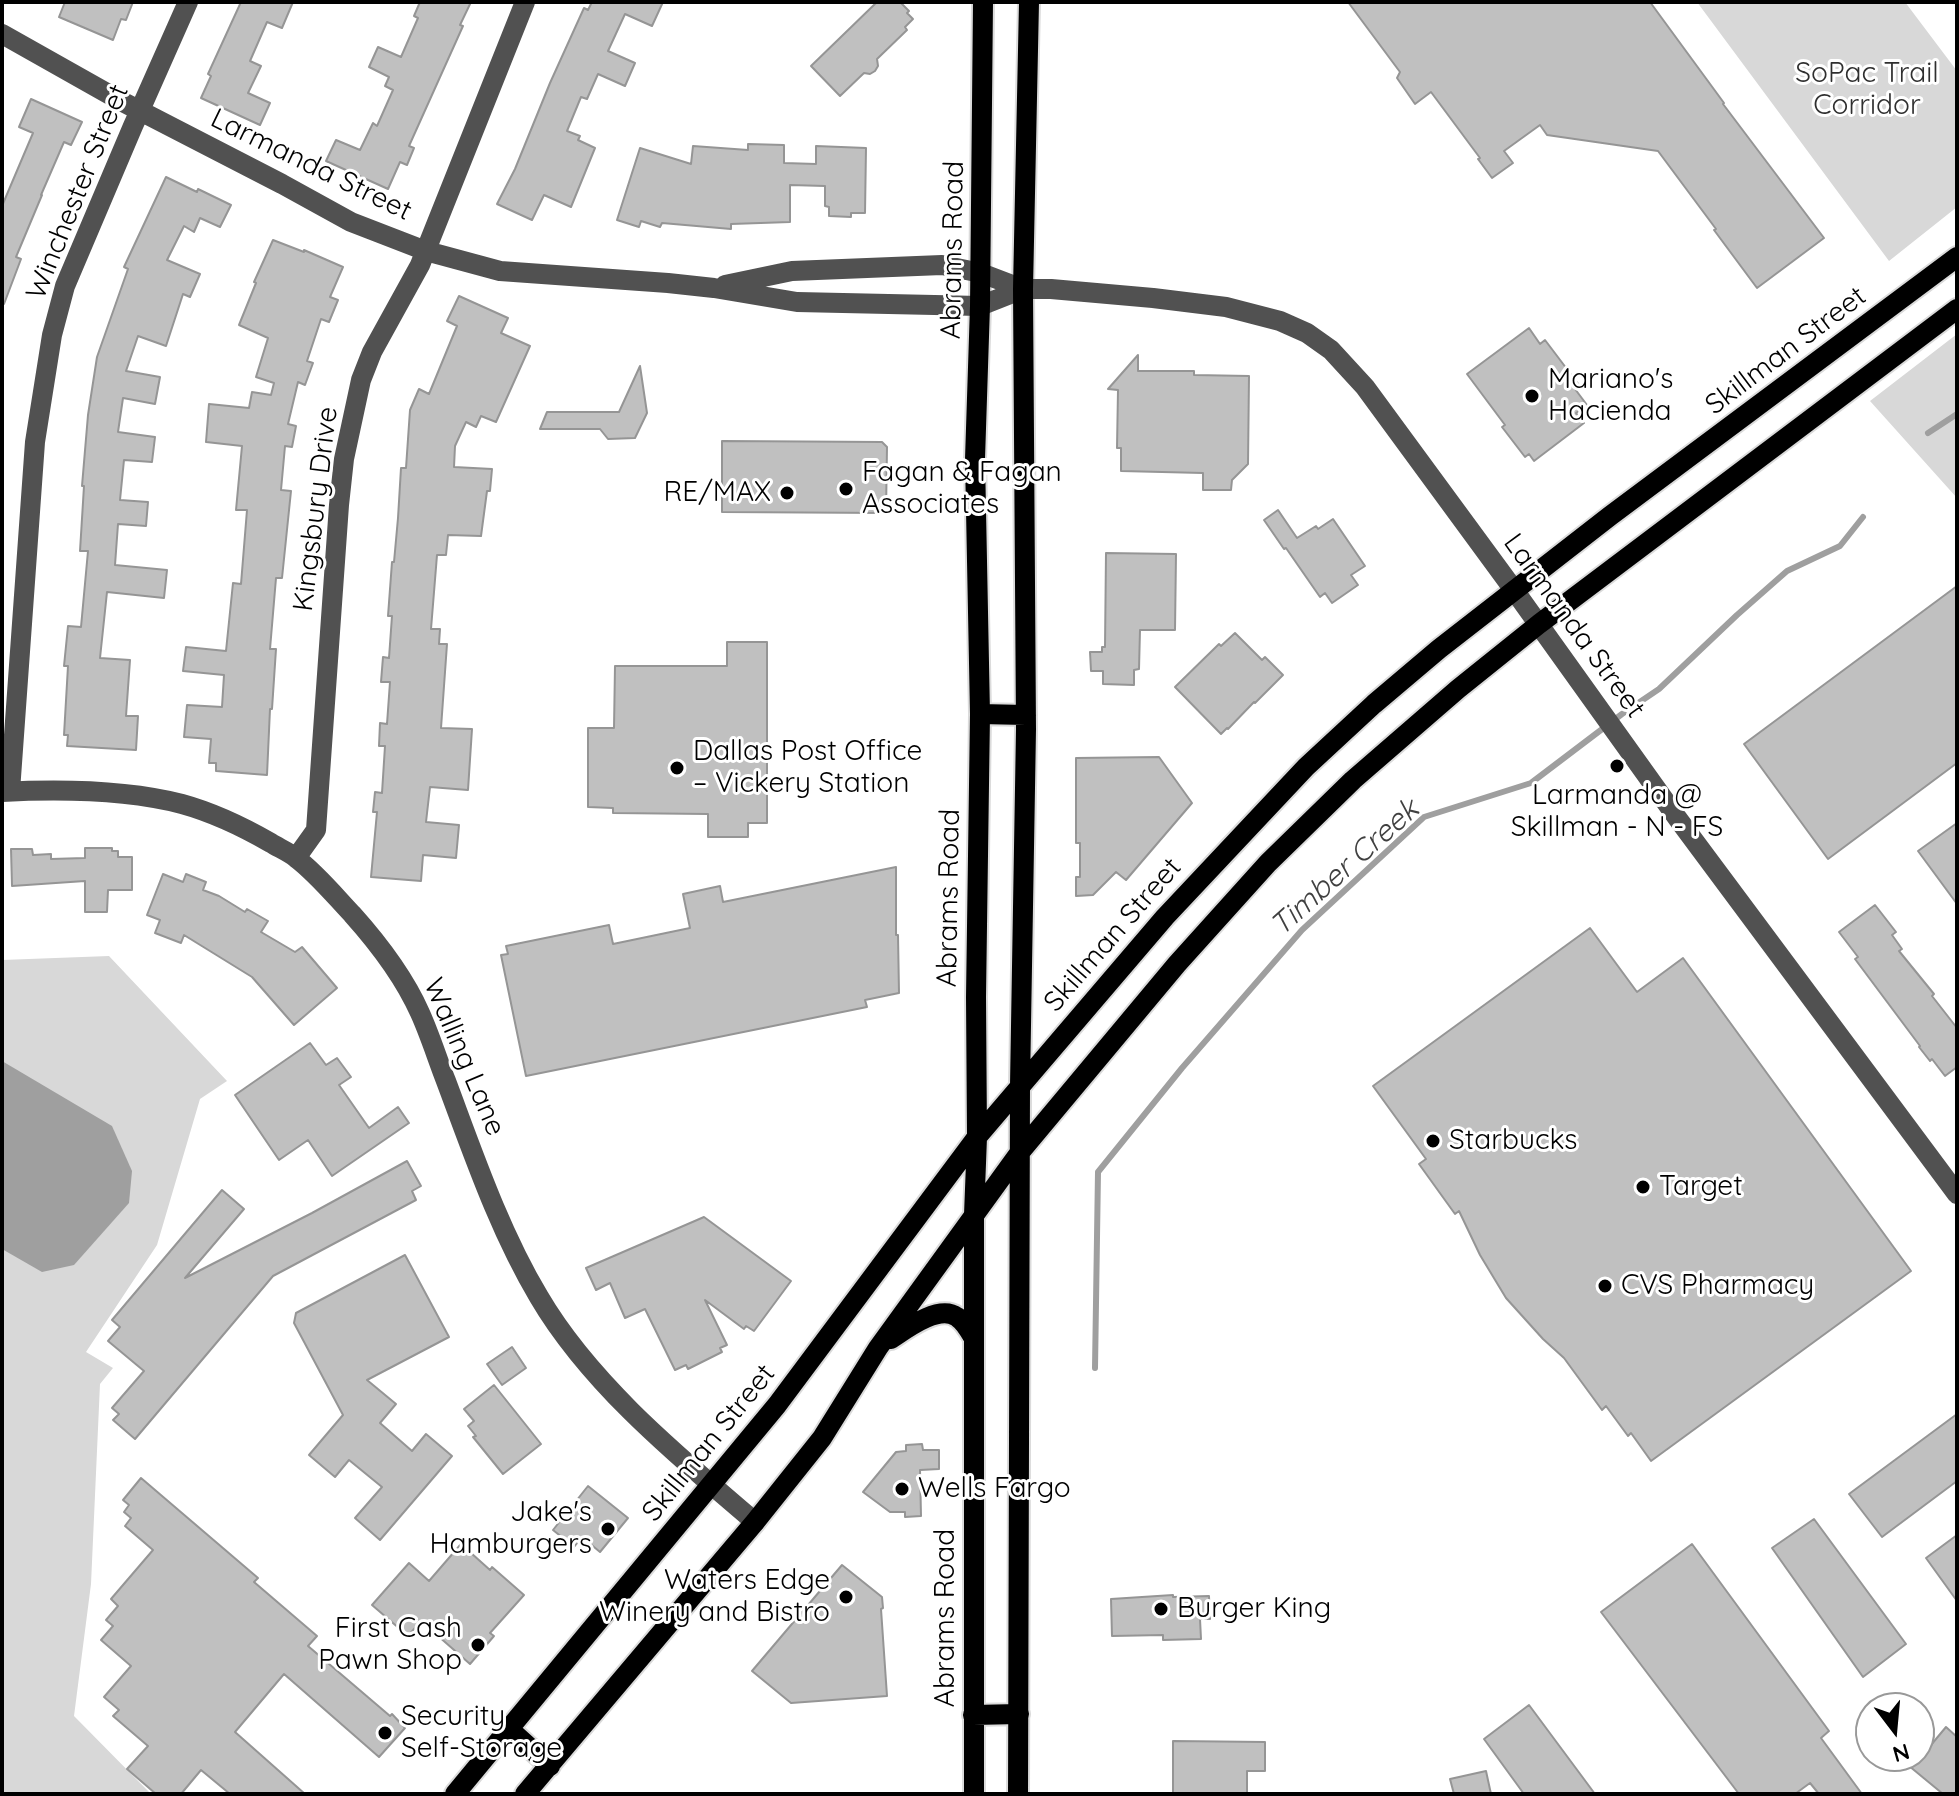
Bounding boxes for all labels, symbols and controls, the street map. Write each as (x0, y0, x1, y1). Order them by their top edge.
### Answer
park label: SoPac Trail Corridor (1795, 57, 1939, 123)
street label: Winchester Street (20, 80, 136, 304)
street label: Larmanda Street (205, 102, 417, 228)
street label: Abrams Road (935, 161, 971, 339)
street label: Skillman Street (1699, 280, 1873, 422)
place label: Mariano's Hacienda (1548, 363, 1673, 429)
marker: Mariano's Hacienda (1523, 387, 1541, 405)
street label: Kingsbury Drive (287, 405, 345, 613)
place label: Fagan & Fagan Associates (862, 456, 1062, 522)
place label: RE/MAX (663, 476, 771, 510)
marker: Fagan & Fagan Associates (837, 480, 855, 498)
marker: RE/MAX (778, 484, 796, 502)
street label: Larmanda Street (1496, 527, 1652, 725)
place label: Dallas Post Office – Vickery Station (693, 735, 922, 801)
marker: Larmanda @ Skillman - N - FS (1608, 757, 1626, 775)
marker: Dallas Post Office – Vickery Station (668, 759, 686, 777)
place label: Larmanda @ Skillman - N - FS (1511, 779, 1723, 845)
water label: Timber Creek (1263, 792, 1427, 944)
street label: Abrams Road (931, 809, 967, 987)
street label: Skillman Street (1037, 851, 1189, 1019)
street label: Walling Lane (416, 973, 512, 1141)
place label: Starbucks (1449, 1124, 1577, 1158)
marker: Starbucks (1424, 1132, 1442, 1150)
place label: Target (1659, 1170, 1743, 1204)
marker: Target (1634, 1178, 1652, 1196)
place label: CVS Pharmacy (1621, 1269, 1814, 1303)
marker: CVS Pharmacy (1596, 1277, 1614, 1295)
street label: Skillman Street (635, 1358, 783, 1528)
place label: Wells Fargo (918, 1472, 1071, 1506)
marker: Wells Fargo (893, 1480, 911, 1498)
place label: Jake's Hamburgers (429, 1496, 592, 1562)
marker: Jake's Hamburgers (599, 1520, 617, 1538)
street label: Abrams Road (929, 1529, 963, 1707)
place label: Waters Edge Winery and Bistro (599, 1564, 830, 1630)
marker: Waters Edge Winery and Bistro (837, 1588, 855, 1606)
place label: Burger King (1177, 1592, 1331, 1626)
marker: Burger King (1152, 1600, 1170, 1618)
place label: First Cash Pawn Shop (318, 1612, 462, 1678)
marker: First Cash Pawn Shop (469, 1636, 487, 1654)
north arrow (1855, 1692, 1935, 1772)
place label: Security Self-Storage (401, 1700, 562, 1766)
marker: Security Self-Storage (376, 1724, 394, 1742)
text: N (1889, 1737, 1913, 1769)

